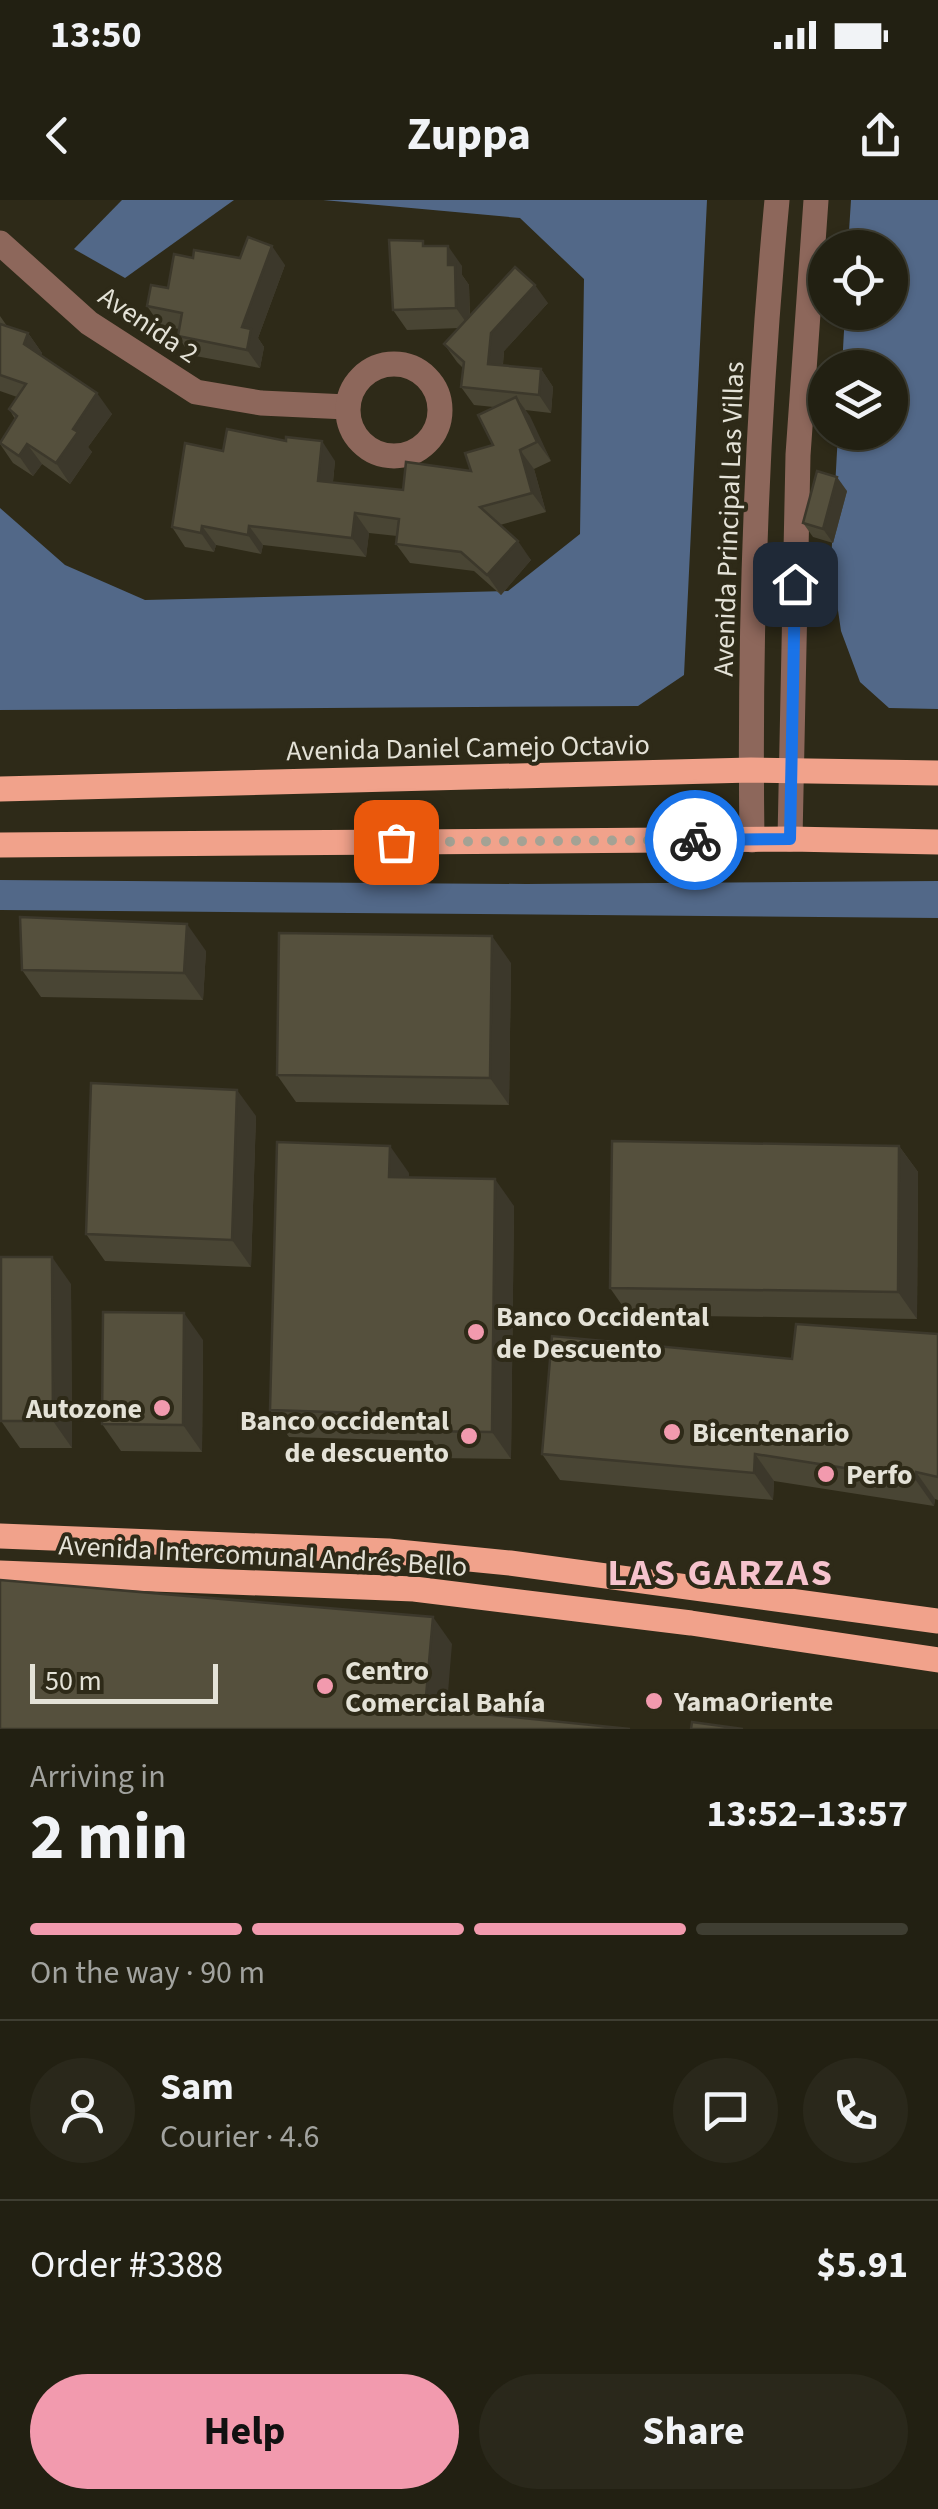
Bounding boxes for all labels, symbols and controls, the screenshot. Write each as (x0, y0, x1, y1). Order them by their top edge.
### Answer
text: 13:50 (50, 8, 142, 62)
text: Zuppa (407, 103, 531, 167)
icon: back (30, 108, 85, 163)
icon: share (853, 108, 908, 163)
map controls (808, 230, 908, 450)
button: locate (808, 230, 908, 330)
street label: Avenida 2 (90, 277, 207, 373)
button: layers (808, 350, 908, 450)
street label: Avenida Principal Las Villas (704, 361, 754, 677)
pin (753, 542, 838, 627)
icon: home (768, 557, 823, 612)
street label: Avenida Daniel Camejo Octavio (286, 725, 650, 771)
courier (645, 790, 745, 890)
pin (354, 800, 439, 885)
icon: bike (668, 813, 723, 868)
icon: bag (369, 815, 424, 870)
place label: Banco Occidental de Descuento (496, 1297, 709, 1369)
marker: Banco Occidental de Descuento (465, 1321, 487, 1343)
place label: Autozone (25, 1389, 142, 1429)
marker: Autozone (151, 1397, 173, 1419)
place label: Banco occidental de descuento (240, 1401, 449, 1473)
place label: Bicentenario (692, 1413, 849, 1453)
marker: Bicentenario (661, 1421, 683, 1443)
marker: Banco occidental de descuento (458, 1425, 480, 1447)
place label: Perfo (846, 1455, 913, 1495)
marker: Perfo (815, 1463, 837, 1485)
street label: Avenida Intercomunal Andrés Bello (58, 1525, 468, 1587)
district label: LAS GARZAS (608, 1546, 834, 1600)
place label: Centro Comercial Bahía (345, 1651, 546, 1723)
scale bar (30, 1659, 218, 1704)
text: 50 m (45, 1661, 102, 1701)
marker: Centro Comercial Bahía (314, 1675, 336, 1697)
place label: YamaOriente (673, 1682, 833, 1722)
marker: YamaOriente (643, 1690, 665, 1712)
text: Arriving in (30, 1754, 166, 1800)
text: 13:52–13:57 (706, 1787, 908, 1841)
text: 2 min (30, 1791, 188, 1884)
text: On the way · 90 m (30, 1950, 265, 1996)
button: person (30, 2058, 135, 2163)
button: chat (673, 2058, 778, 2163)
button: phone (803, 2058, 908, 2163)
text: Sam (160, 2060, 234, 2114)
text: Courier · 4.6 (160, 2114, 320, 2160)
text: Order #3388 (30, 2238, 223, 2292)
text: $5.91 (816, 2238, 908, 2292)
button: Help (30, 2374, 459, 2489)
button: Share (479, 2374, 908, 2489)

